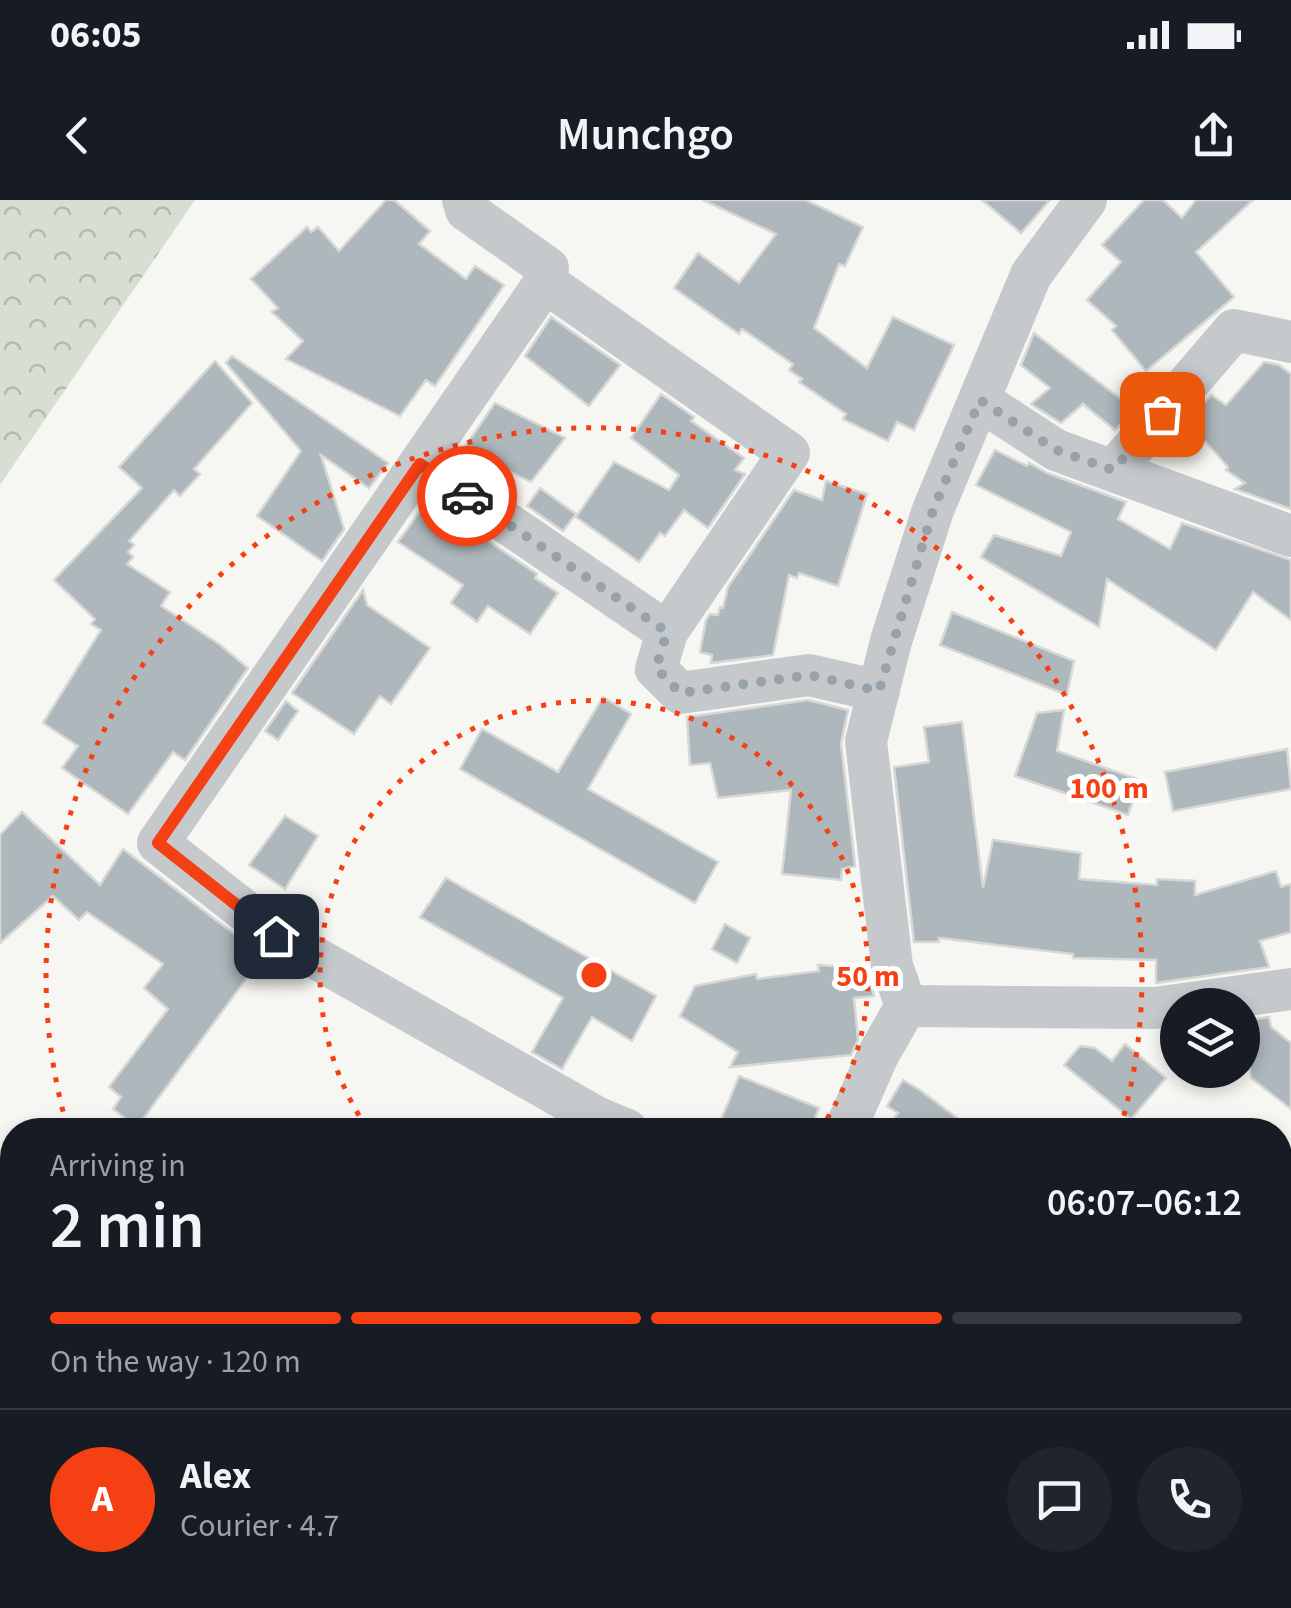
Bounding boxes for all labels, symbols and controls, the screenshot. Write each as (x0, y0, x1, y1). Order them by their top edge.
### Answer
text: 06:05 (50, 8, 142, 62)
text: Munchgo (557, 103, 734, 167)
icon: back (50, 108, 105, 163)
icon: share (1186, 108, 1241, 163)
pin (1120, 372, 1205, 457)
icon: bag (1135, 387, 1190, 442)
courier (417, 446, 517, 546)
icon: car (440, 469, 495, 524)
text: 100 m (1069, 767, 1149, 810)
pin (234, 894, 319, 979)
icon: home (249, 909, 304, 964)
text: 50 m (836, 955, 900, 998)
centre of rings (576, 957, 612, 993)
map controls (1160, 988, 1260, 1088)
button: layers (1160, 988, 1260, 1088)
text: Arriving in (50, 1143, 186, 1189)
text: 06:07–06:12 (1047, 1176, 1242, 1230)
text: 2 min (50, 1180, 205, 1273)
text: On the way · 120 m (50, 1339, 301, 1385)
button: chat (1007, 1447, 1112, 1552)
button: phone (1137, 1447, 1242, 1552)
text: Alex (180, 1449, 251, 1503)
text: A (92, 1472, 113, 1526)
text: Courier · 4.7 (180, 1503, 340, 1549)

